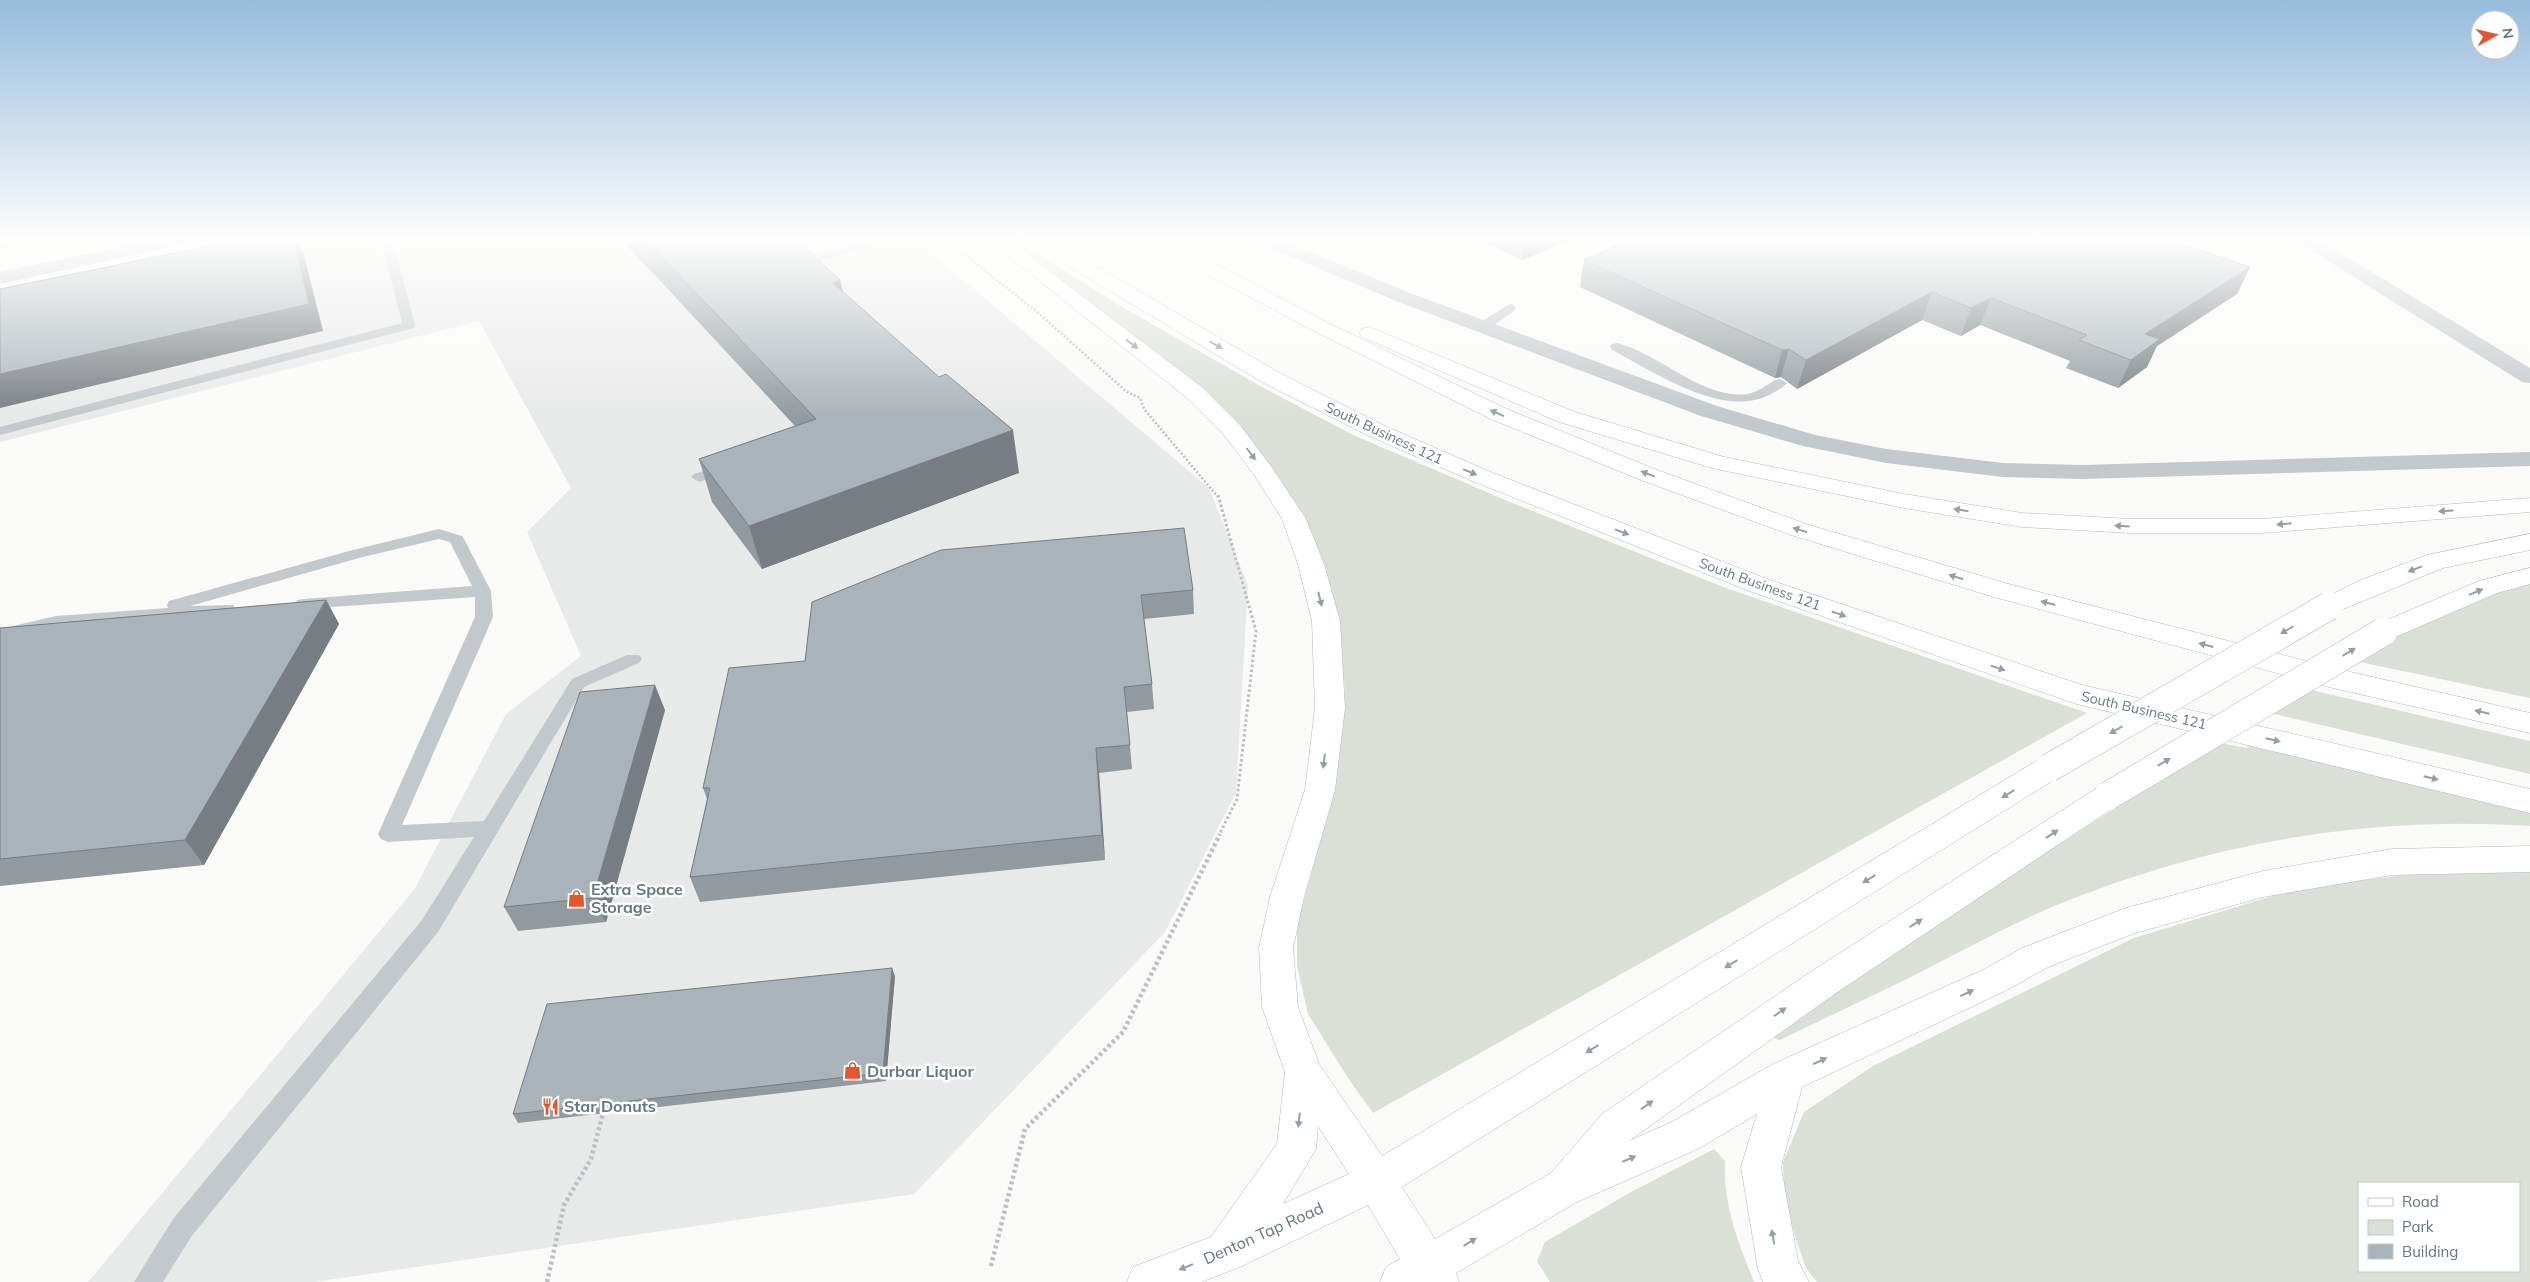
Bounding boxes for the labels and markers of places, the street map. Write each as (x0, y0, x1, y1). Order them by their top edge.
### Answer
place label: Extra Space Storage (591, 879, 683, 917)
shop icon: Extra Space Storage (567, 888, 587, 908)
shop icon: Durbar Liquor (843, 1061, 863, 1081)
place label: Durbar Liquor (867, 1061, 975, 1081)
restaurant icon: Star Donuts (540, 1096, 560, 1116)
place label: Star Donuts (564, 1096, 656, 1116)

